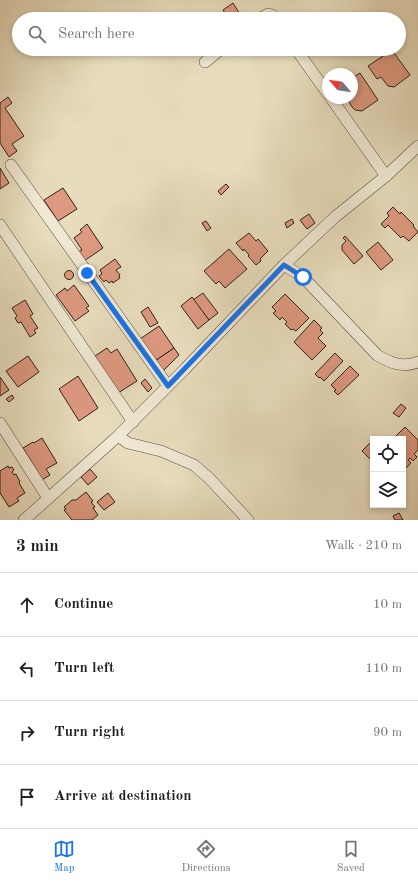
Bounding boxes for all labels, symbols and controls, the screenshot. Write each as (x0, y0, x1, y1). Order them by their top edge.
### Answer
search box (12, 12, 406, 56)
icon: search (26, 23, 48, 45)
text: Search here (58, 27, 135, 42)
north arrow (322, 68, 358, 104)
route end (78, 264, 96, 282)
route start (294, 268, 312, 286)
map controls (370, 436, 406, 508)
button: locate (370, 436, 406, 472)
button: layers (370, 472, 406, 508)
text: 3 min (16, 538, 59, 555)
text: Walk · 210 m (325, 539, 402, 552)
icon: ahead (16, 594, 38, 616)
text: Continue (54, 597, 113, 612)
text: 10 m (373, 598, 402, 611)
icon: left (16, 658, 38, 680)
text: Turn left (54, 661, 114, 676)
text: 110 m (365, 662, 402, 675)
icon: right (16, 722, 38, 744)
text: Turn right (54, 725, 125, 740)
text: 90 m (373, 726, 402, 739)
icon: arrive (16, 786, 38, 808)
text: Arrive at destination (54, 789, 192, 804)
tab: Map (53, 838, 75, 876)
tab: Directions (182, 838, 230, 876)
tab: Saved (337, 838, 365, 876)

